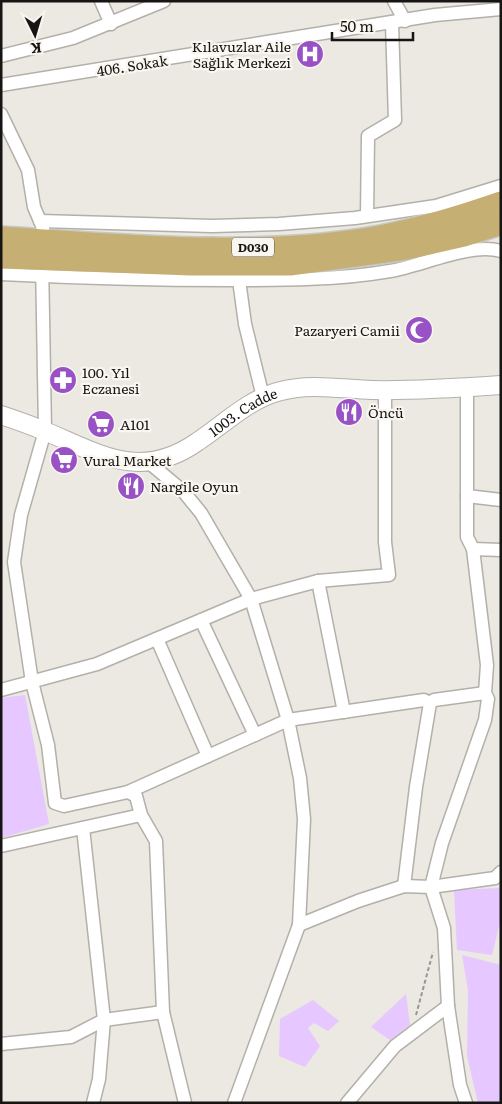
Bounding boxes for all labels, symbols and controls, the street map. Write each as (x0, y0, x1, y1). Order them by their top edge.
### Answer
north arrow (10, 10, 60, 60)
scale bar (332, 10, 413, 42)
text: 50 m (340, 14, 374, 37)
place label: Kılavuzlar Aile Sağlık Merkezi (192, 36, 291, 72)
text: K (30, 39, 43, 59)
hospital icon: Kılavuzlar Aile Sağlık Merkezi (295, 39, 325, 69)
street label: 406. Sokak (95, 49, 169, 80)
road number: D030 (232, 238, 274, 256)
mosque icon: Pazaryeri Camii (404, 315, 434, 345)
place label: Pazaryeri Camii (294, 320, 400, 340)
place label: 100. Yıl Eczanesi (82, 362, 140, 398)
pharmacy icon: 100. Yıl Eczanesi (48, 365, 78, 395)
street label: 1003. Cadde (204, 383, 280, 441)
restaurant icon: Öncü (334, 397, 364, 427)
place label: Öncü (368, 402, 404, 422)
supermarket icon: A101 (86, 409, 116, 439)
place label: A101 (120, 414, 150, 434)
supermarket icon: Vural Market (49, 445, 79, 475)
place label: Vural Market (83, 450, 172, 470)
restaurant icon: Nargile Oyun (116, 471, 146, 501)
place label: Nargile Oyun (150, 476, 239, 496)

